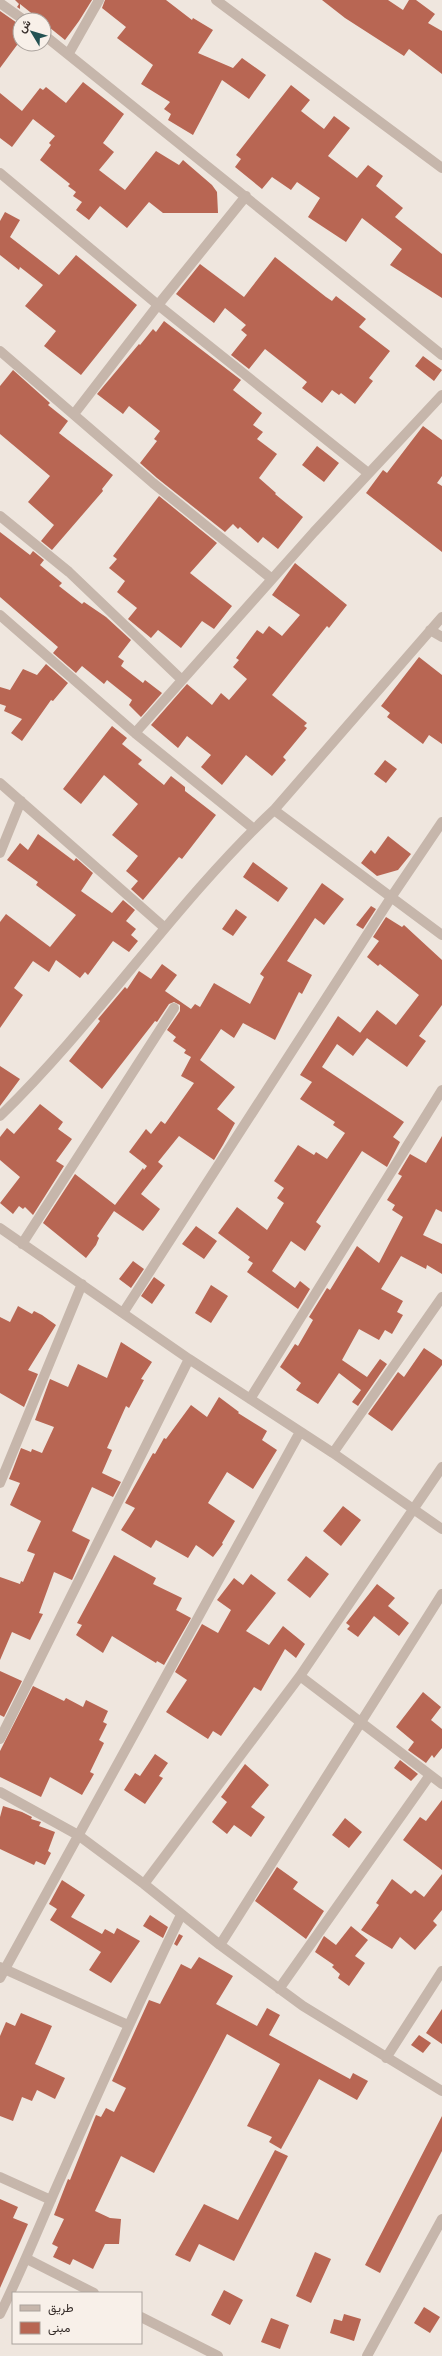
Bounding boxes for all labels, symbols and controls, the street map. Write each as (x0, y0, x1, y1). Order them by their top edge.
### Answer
north arrow (12, 12, 52, 52)
text: ش (15, 16, 34, 36)
legend (12, 2292, 142, 2344)
text: طريق (48, 2300, 74, 2317)
text: مبنى (48, 2320, 70, 2337)

